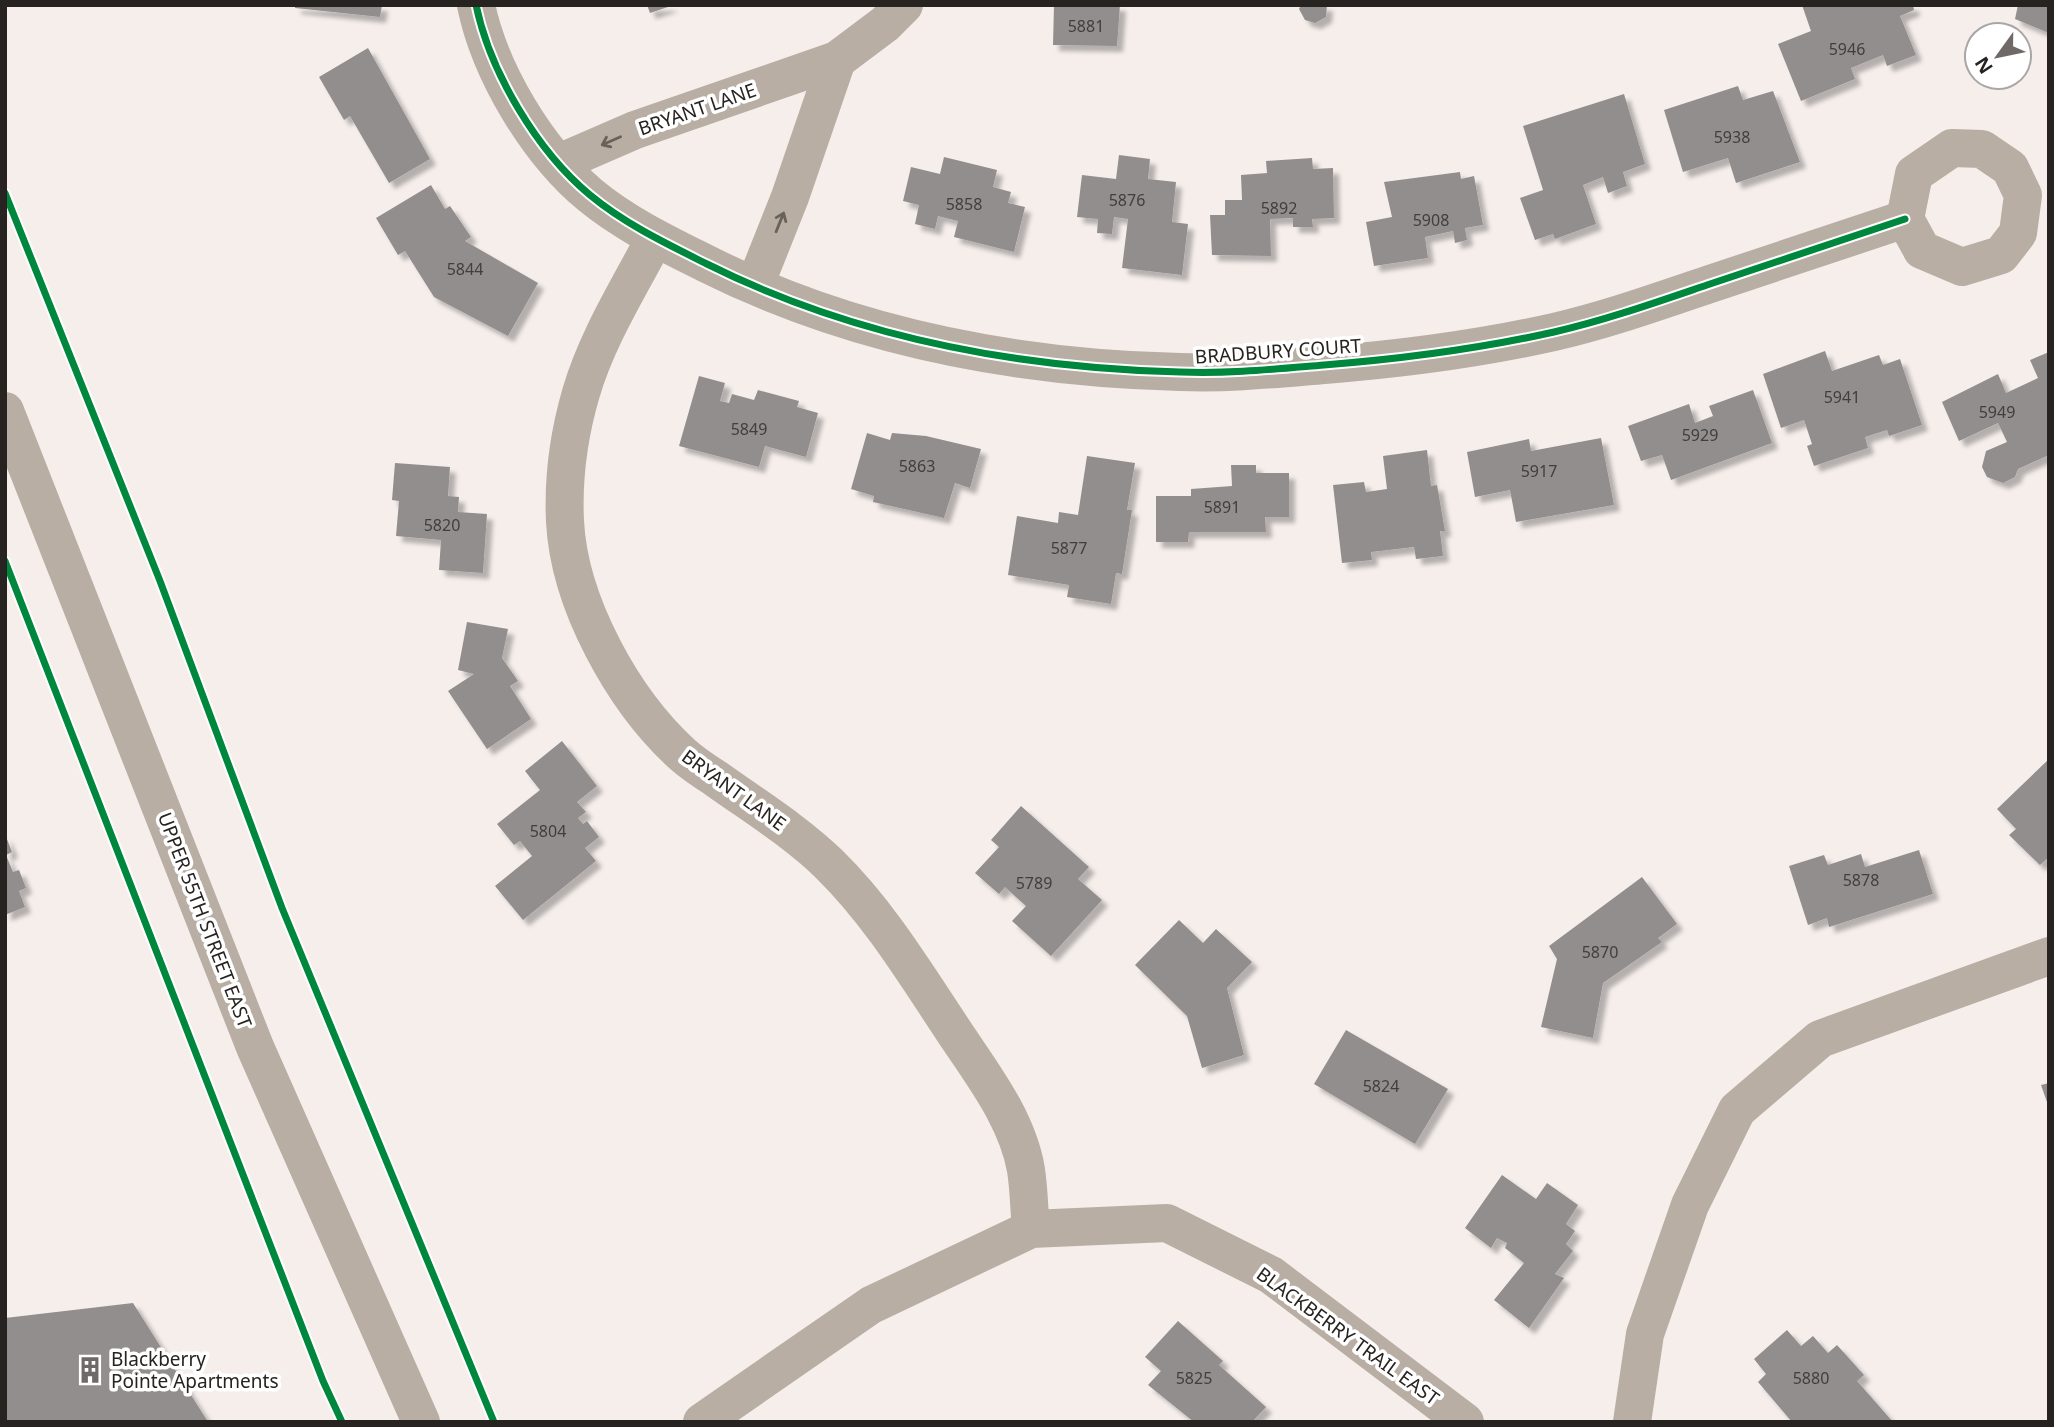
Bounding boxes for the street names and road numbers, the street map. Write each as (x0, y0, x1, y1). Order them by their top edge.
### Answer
street label: BRYANT LANE (635, 77, 759, 141)
street label: BRADBURY COURT (1194, 332, 1362, 370)
street label: BRYANT LANE (677, 743, 791, 837)
street label: UPPER 55TH STREET EAST (152, 809, 258, 1032)
street label: BLACKBERRY TRAIL EAST (1252, 1261, 1445, 1411)

